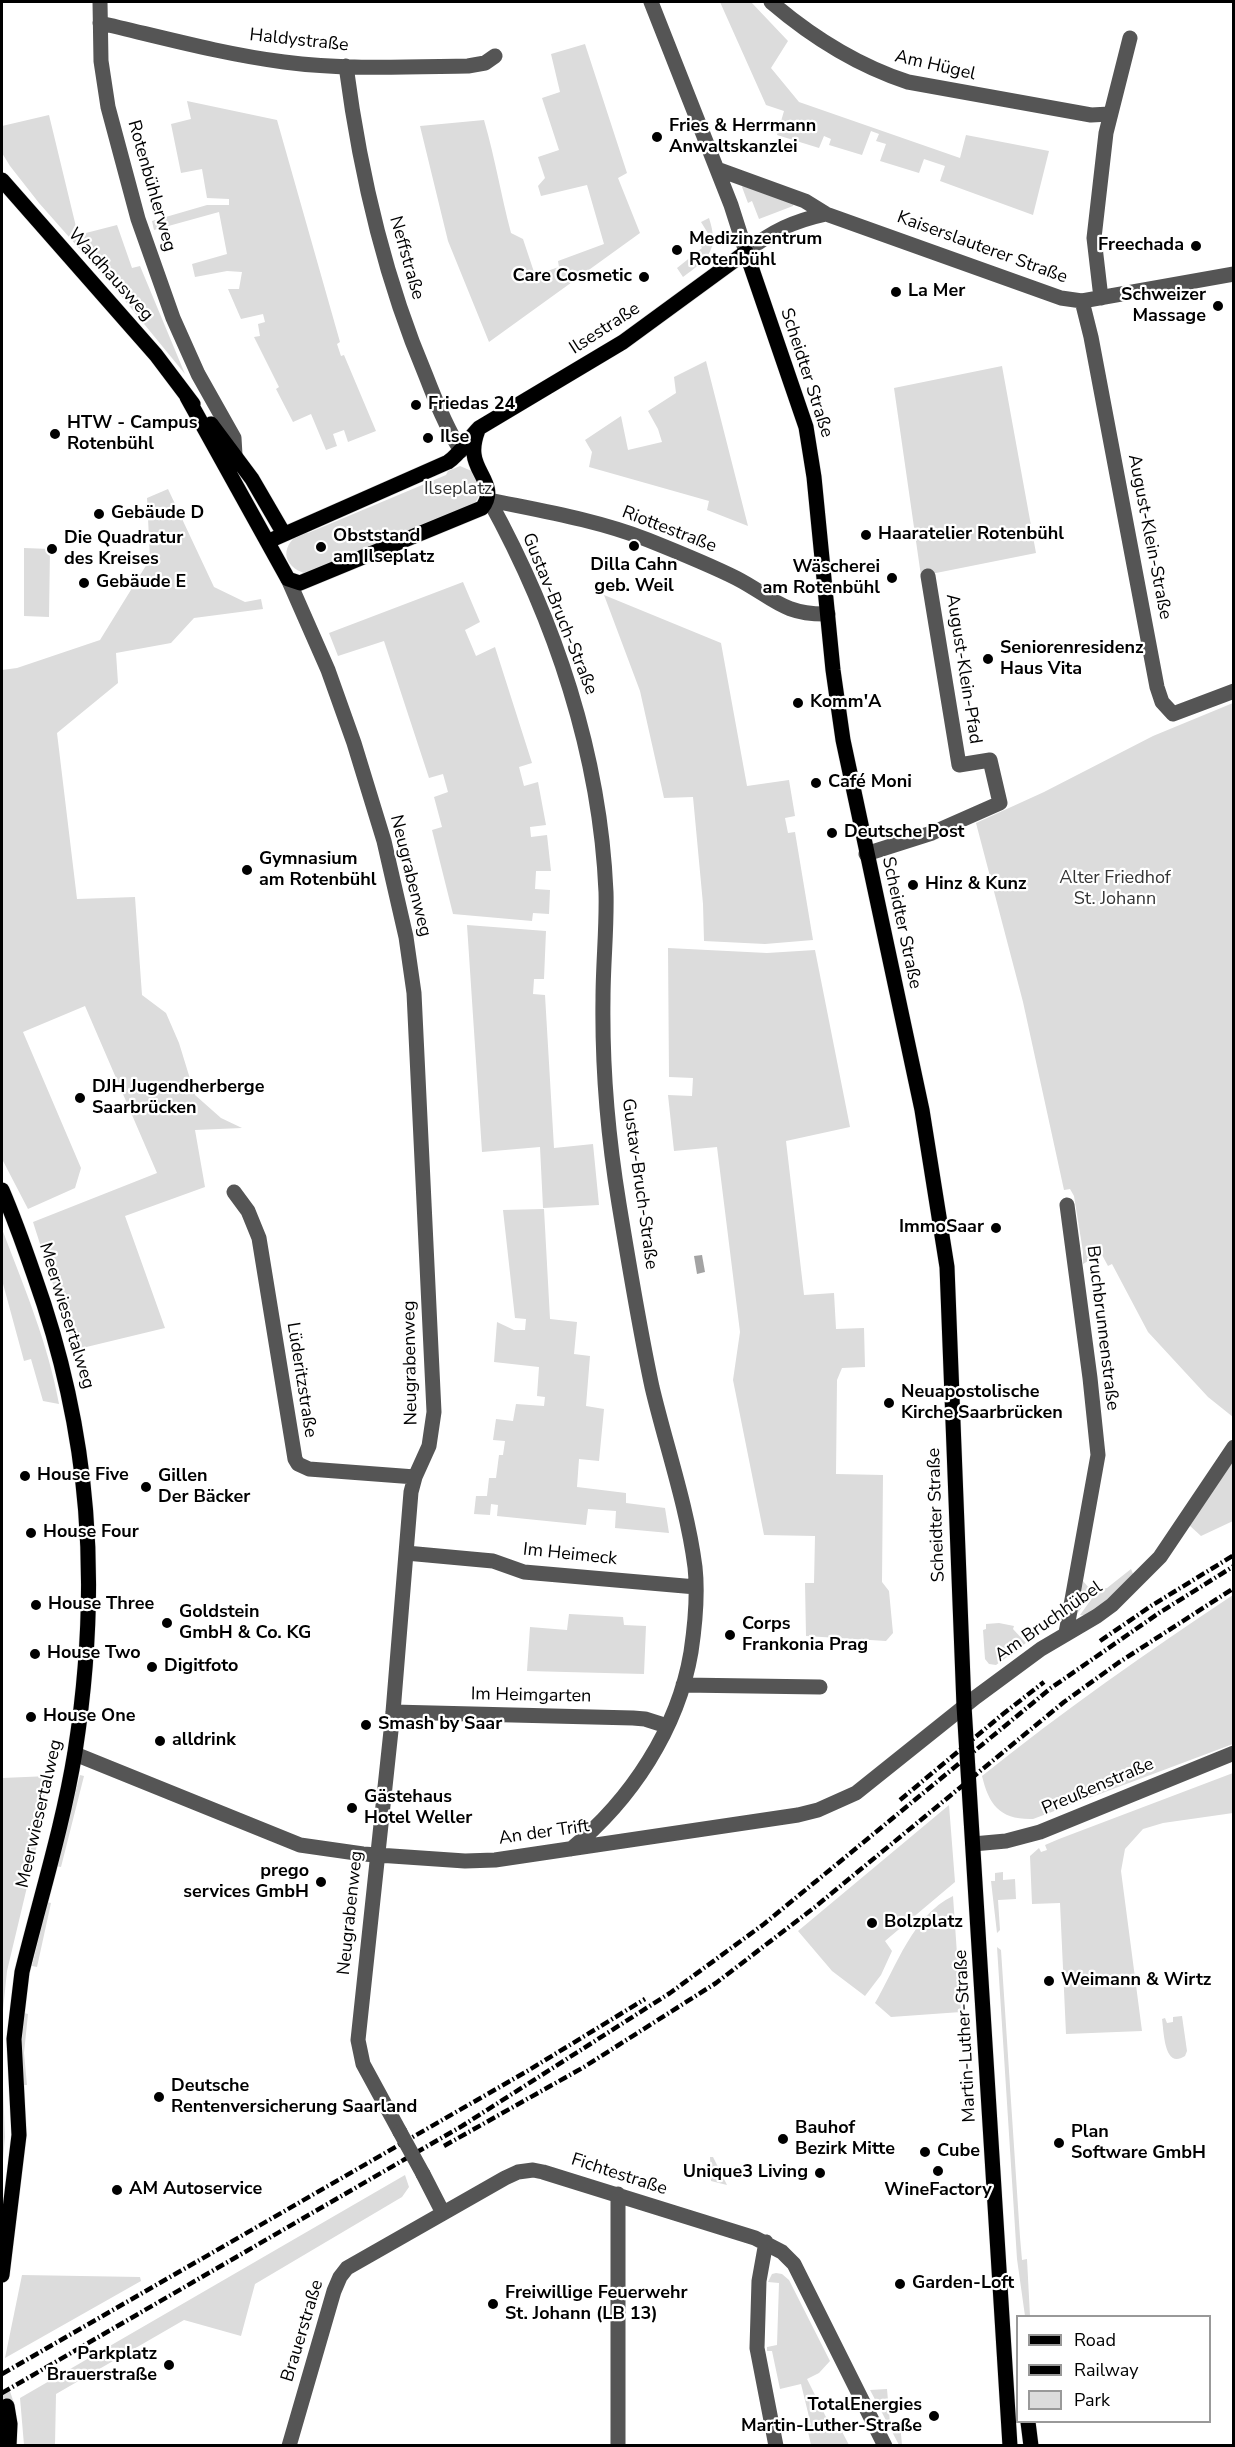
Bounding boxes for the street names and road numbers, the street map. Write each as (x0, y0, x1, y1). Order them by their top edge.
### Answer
street label: Haldystraße (248, 25, 350, 57)
street label: Am Hügel (892, 46, 978, 86)
street label: Rotenbühlerweg (122, 118, 180, 254)
street label: Kaiserslauterer Straße (894, 207, 1070, 289)
street label: Neffstraße (384, 214, 428, 302)
street label: Waldhausweg (63, 224, 157, 326)
street label: Ilsestraße (566, 298, 644, 360)
street label: Scheidter Straße (775, 306, 837, 440)
street label: August-Klein-Straße (1122, 453, 1176, 621)
street label: Riottestraße (619, 502, 719, 558)
street label: Gustav-Bruch-Straße (517, 530, 601, 698)
street label: August-Klein-Pfad (940, 592, 986, 746)
street label: Neugrabenweg (384, 813, 436, 939)
street label: Scheidter Straße (876, 855, 926, 991)
street label: Gustav-Bruch-Straße (616, 1097, 662, 1271)
street label: Meerwiesertalweg (34, 1240, 98, 1392)
street label: Bruchbrunnenstraße (1081, 1244, 1123, 1412)
street label: Neugrabenweg (399, 1300, 423, 1426)
street label: Lüderitzstraße (281, 1321, 321, 1439)
street label: Scheidter Straße (924, 1447, 950, 1583)
street label: Im Heimeck (522, 1539, 618, 1571)
street label: Am Bruchhübel (991, 1577, 1107, 1667)
street label: Im Heimgarten (471, 1684, 591, 1708)
street label: Meerwiesertalweg (12, 1738, 68, 1890)
street label: Preußenstraße (1039, 1754, 1157, 1820)
street label: An der Trift (497, 1816, 591, 1850)
street label: Neugrabenweg (334, 1850, 368, 1976)
street label: Martin-Luther-Straße (951, 1949, 981, 2123)
street label: Fichtestraße (568, 2149, 670, 2201)
street label: Brauerstraße (277, 2277, 329, 2385)

